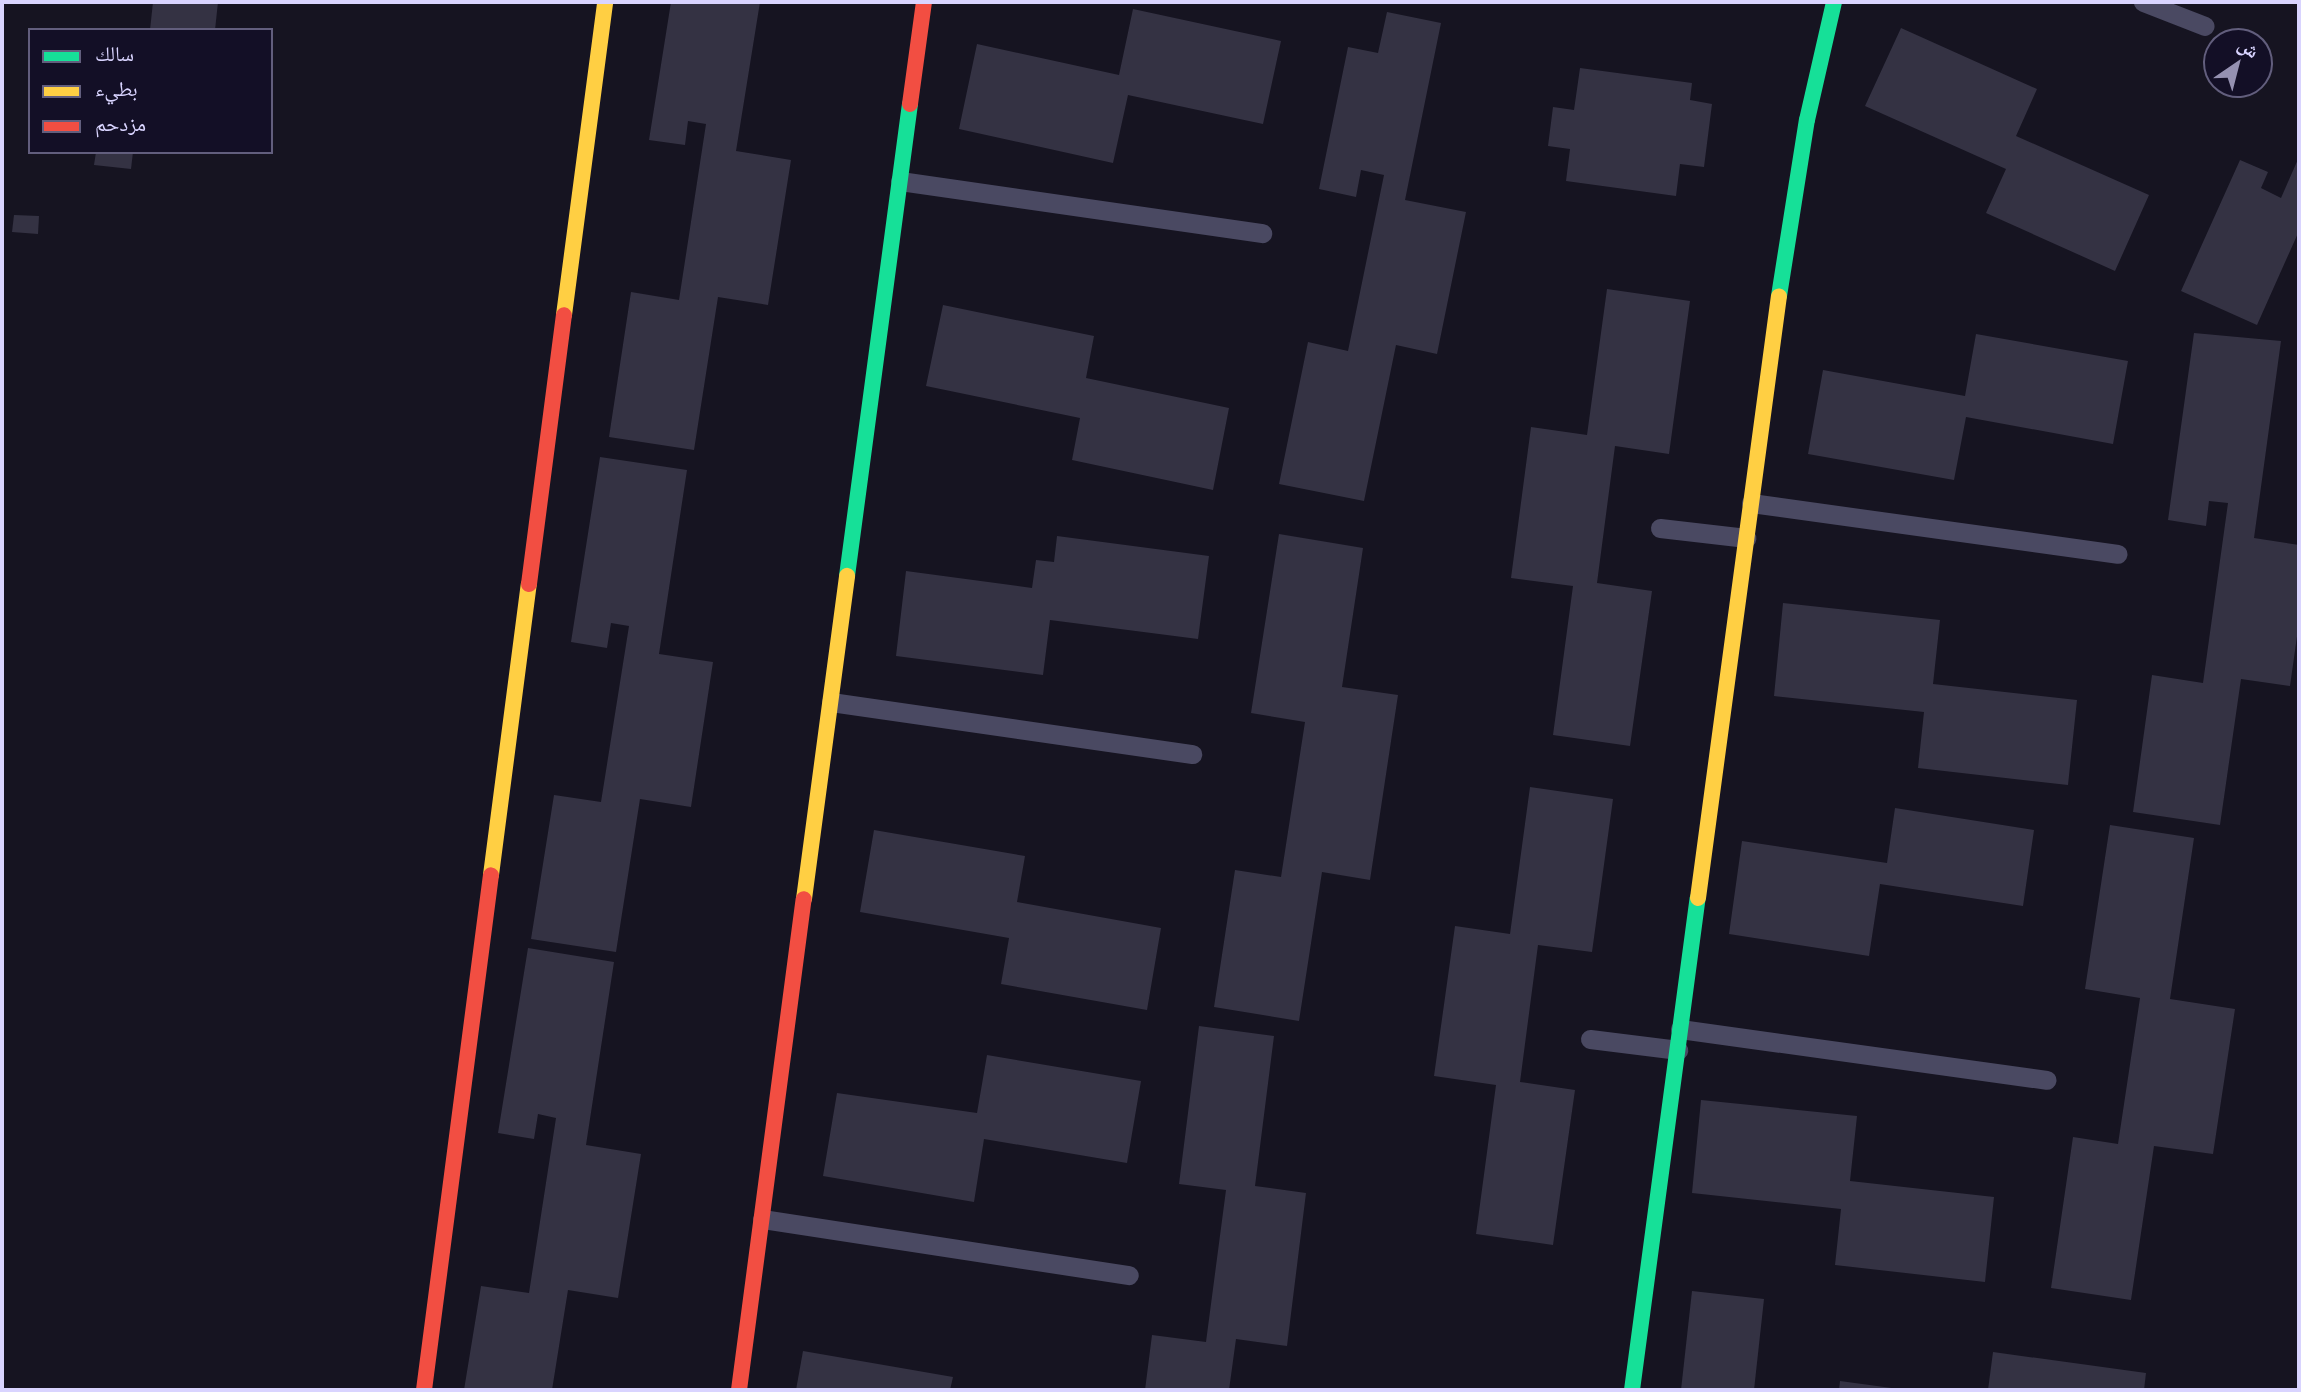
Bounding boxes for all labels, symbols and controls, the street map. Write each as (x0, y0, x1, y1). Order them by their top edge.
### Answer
legend (28, 28, 273, 154)
north arrow (2203, 28, 2273, 98)
text: ش (2234, 32, 2264, 62)
text: سالك (95, 40, 134, 65)
text: بطيء (95, 75, 138, 100)
text: مزدحم (95, 110, 146, 135)

